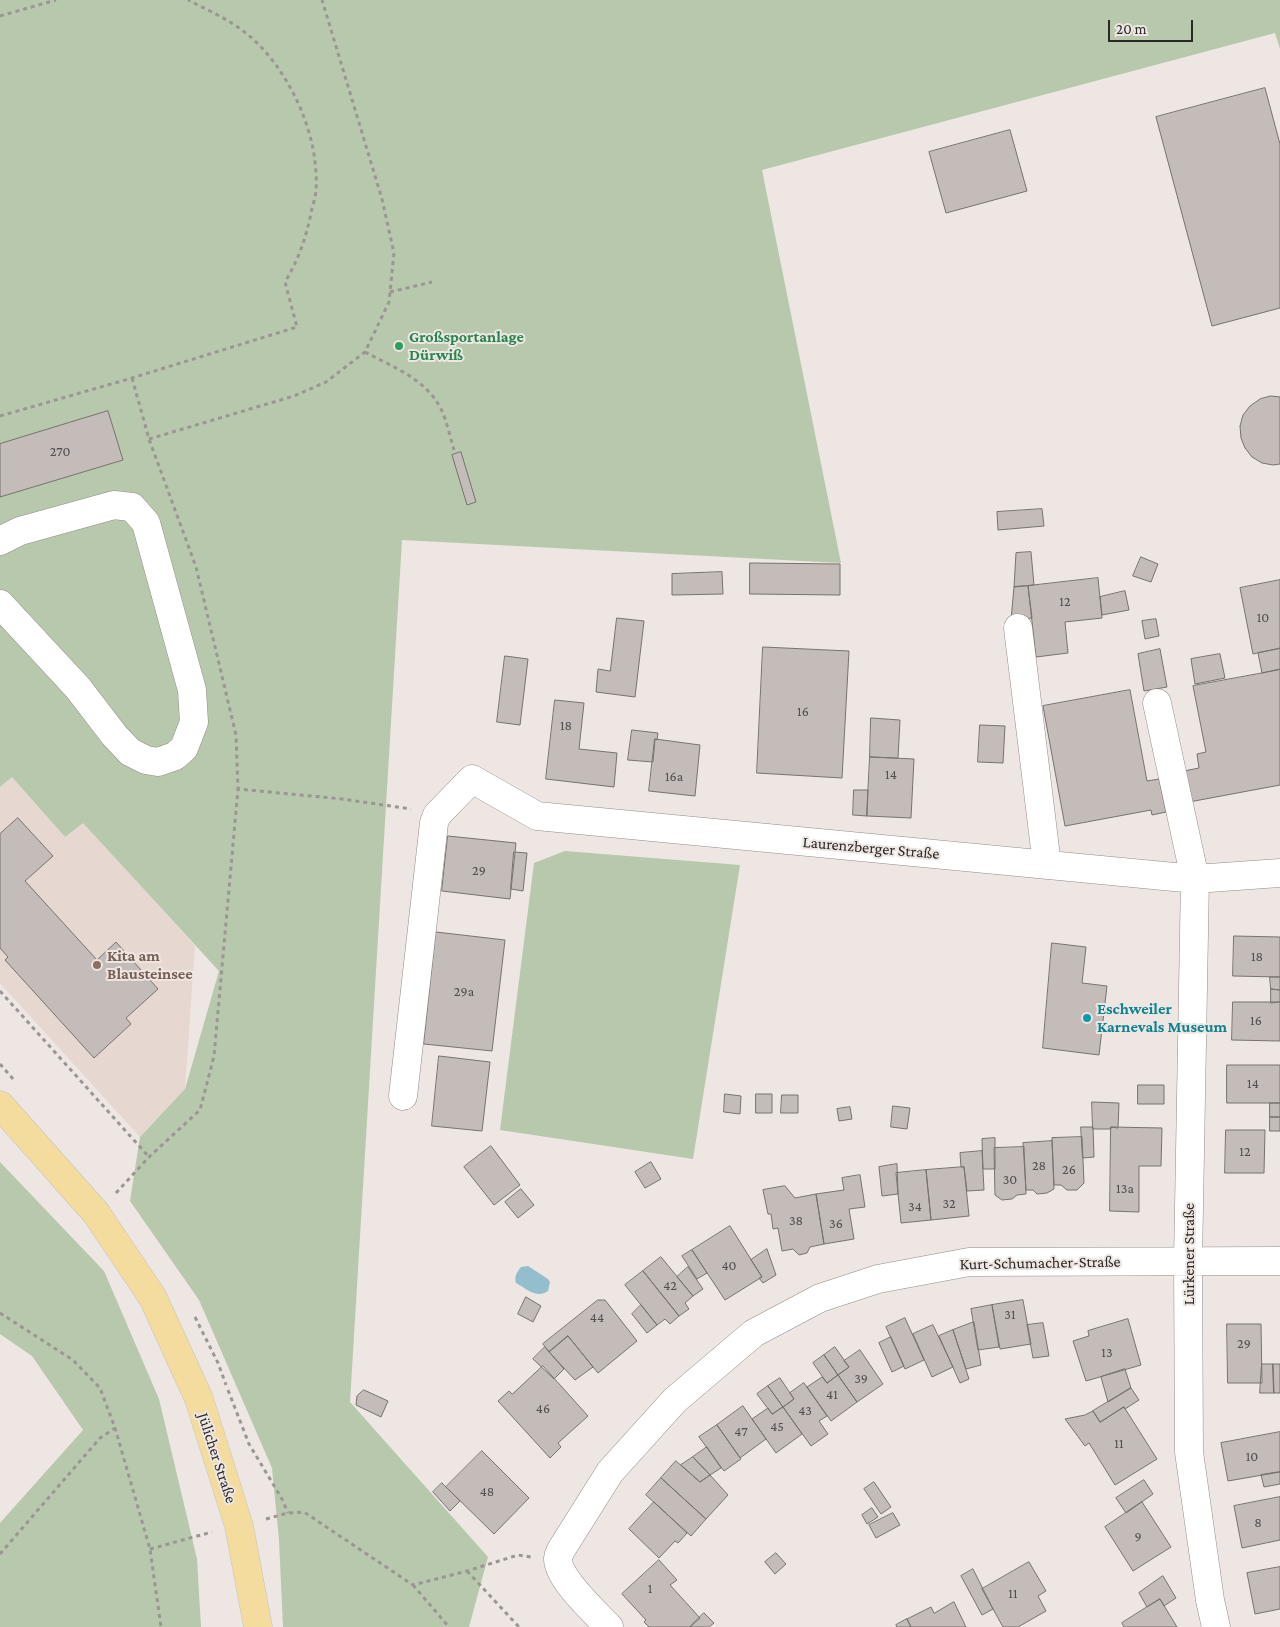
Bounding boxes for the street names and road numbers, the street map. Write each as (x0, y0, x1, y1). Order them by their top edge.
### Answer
street label: Laurenzberger Straße (802, 832, 940, 864)
street label: Lürkener Straße (1179, 1203, 1199, 1305)
street label: Kurt-Schumacher-Straße (959, 1252, 1121, 1274)
street label: Jülicher Straße (193, 1410, 241, 1506)

